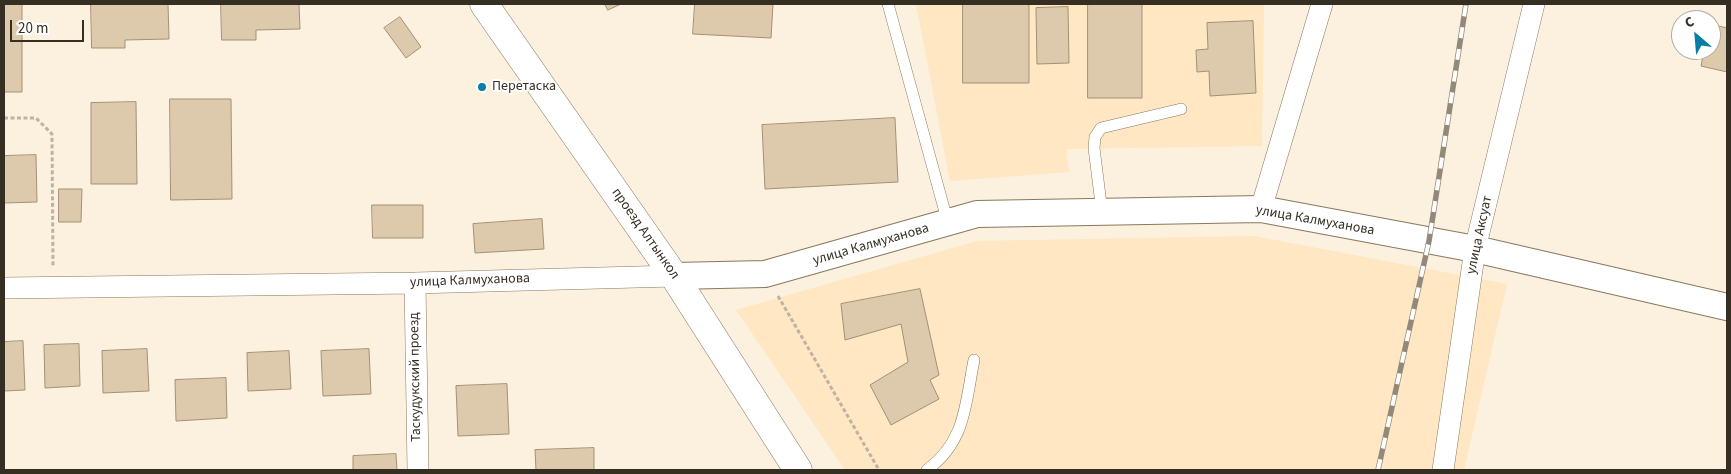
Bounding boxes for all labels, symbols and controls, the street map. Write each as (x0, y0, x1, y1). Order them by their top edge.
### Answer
scale bar (12, 10, 86, 42)
north arrow (1671, 10, 1721, 60)
text: С (1681, 12, 1698, 33)
text: 20 m (18, 18, 48, 39)
place label: Перетаска (492, 79, 556, 95)
marker: Перетаска (476, 81, 488, 93)
street label: проезд Алтынкол (607, 185, 683, 283)
street label: улица Аксуат (1463, 194, 1497, 276)
street label: улица Калмуханова (1254, 202, 1376, 240)
street label: улица Калмуханова (811, 220, 931, 270)
street label: улица Калмуханова (410, 271, 530, 291)
street label: Таскудукский проезд (406, 312, 426, 442)

